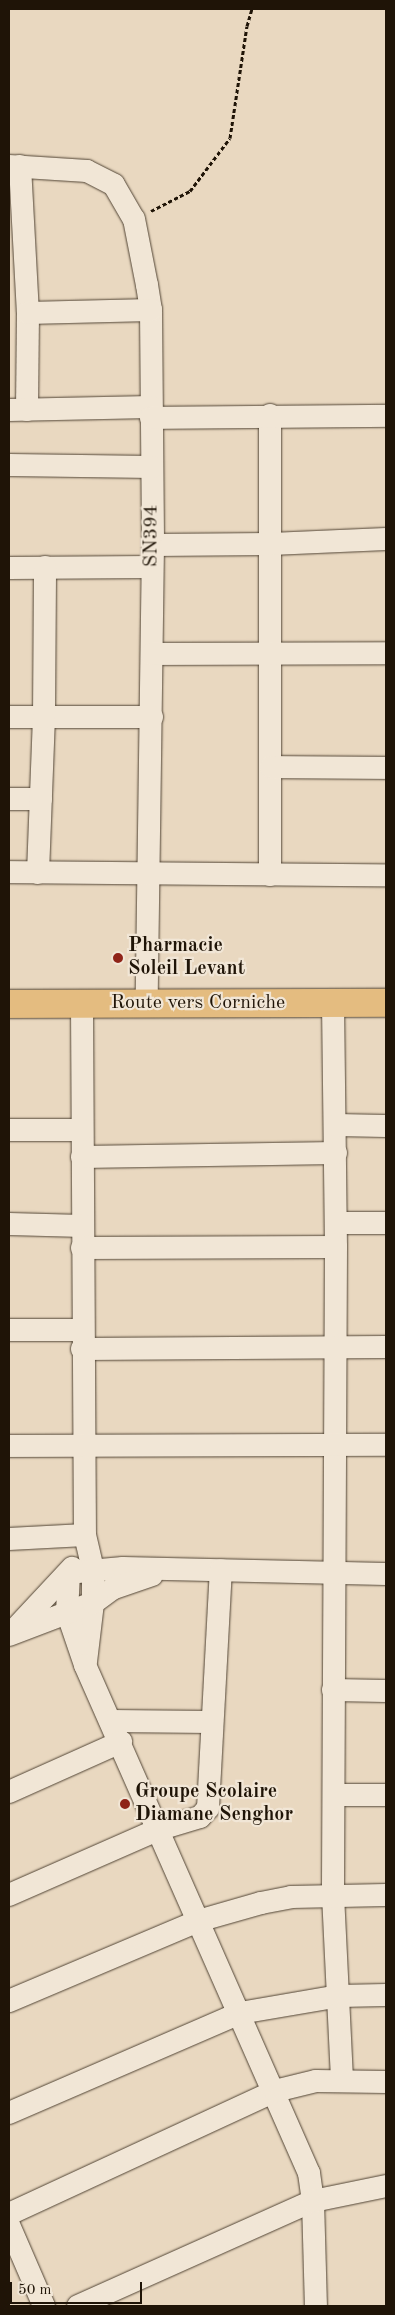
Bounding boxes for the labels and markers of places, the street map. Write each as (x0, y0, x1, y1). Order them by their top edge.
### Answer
place label: Pharmacie Soleil Levant (128, 934, 245, 981)
marker: Pharmacie Soleil Levant (112, 952, 124, 964)
place label: Groupe Scolaire Diamane Senghor (135, 1780, 293, 1827)
marker: Groupe Scolaire Diamane Senghor (119, 1798, 131, 1810)

